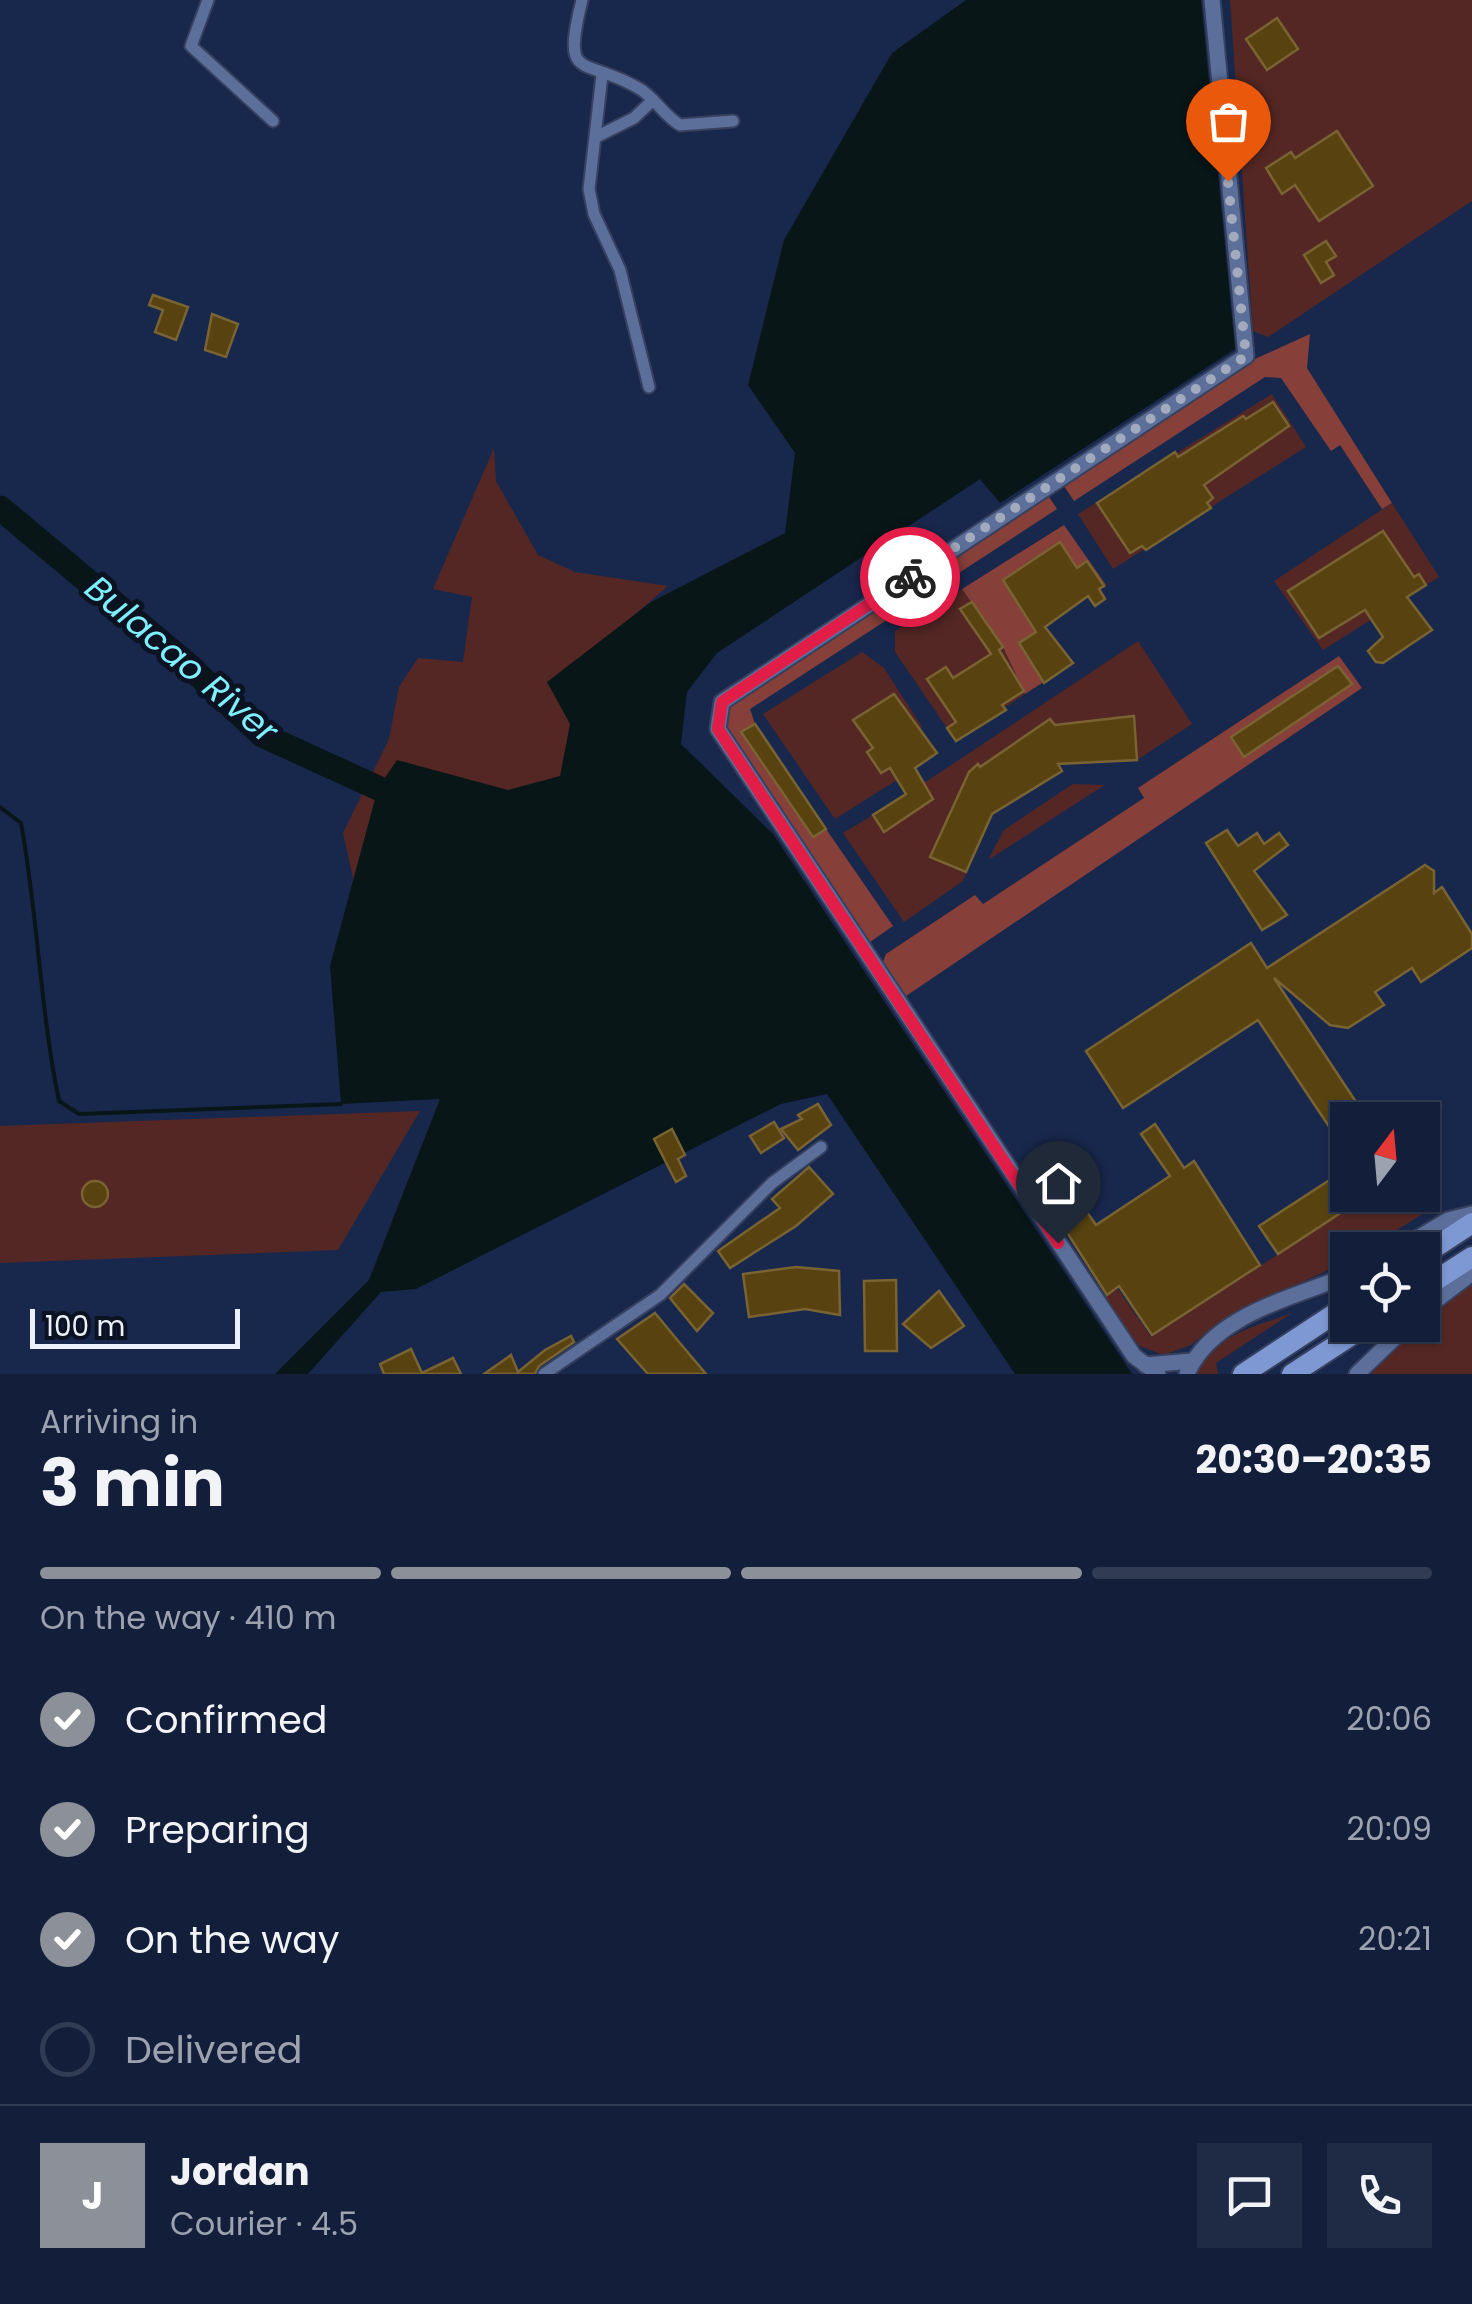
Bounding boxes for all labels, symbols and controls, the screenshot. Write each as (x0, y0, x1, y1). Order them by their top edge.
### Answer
pin (1186, 79, 1271, 182)
icon: bag (1201, 94, 1256, 149)
courier (860, 527, 960, 627)
icon: bike (883, 550, 938, 605)
water label: Bulacao River (75, 564, 290, 755)
north arrow (1330, 1102, 1440, 1212)
map controls (1330, 1102, 1440, 1342)
pin (1016, 1141, 1101, 1244)
icon: home (1031, 1156, 1086, 1211)
button: locate (1330, 1232, 1440, 1342)
scale bar (30, 1304, 240, 1348)
text: 100 m (45, 1307, 125, 1346)
text: Arriving in (40, 1399, 198, 1444)
text: 20:30–20:35 (1196, 1433, 1432, 1486)
text: 3 min (40, 1438, 225, 1529)
text: On the way · 410 m (40, 1595, 336, 1640)
icon: check (40, 1692, 95, 1747)
text: Confirmed (125, 1693, 327, 1746)
text: 20:06 (1346, 1696, 1432, 1741)
icon: check (40, 1802, 95, 1857)
text: Preparing (125, 1803, 310, 1856)
text: 20:09 (1346, 1806, 1432, 1851)
icon: check (40, 1912, 95, 1967)
text: On the way (125, 1913, 339, 1966)
text: 20:21 (1358, 1916, 1432, 1961)
text: Delivered (125, 2023, 302, 2076)
button: chat (1197, 2143, 1302, 2248)
button: phone (1327, 2143, 1432, 2248)
text: Jordan (170, 2145, 310, 2198)
text: J (82, 2169, 103, 2222)
text: Courier · 4.5 (170, 2201, 358, 2246)

